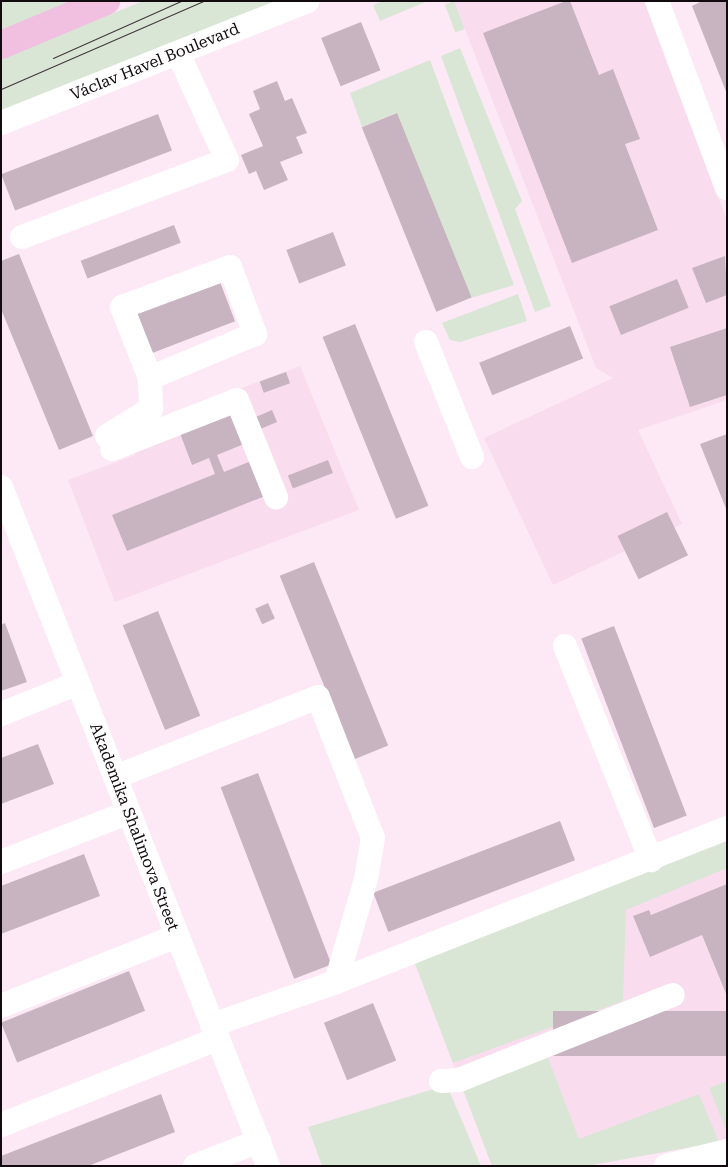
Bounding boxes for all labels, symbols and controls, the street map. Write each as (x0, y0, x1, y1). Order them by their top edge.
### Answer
street label: Václav Havel Boulevard (68, 19, 242, 105)
street label: Akademika Shalimova Street (85, 720, 183, 934)

